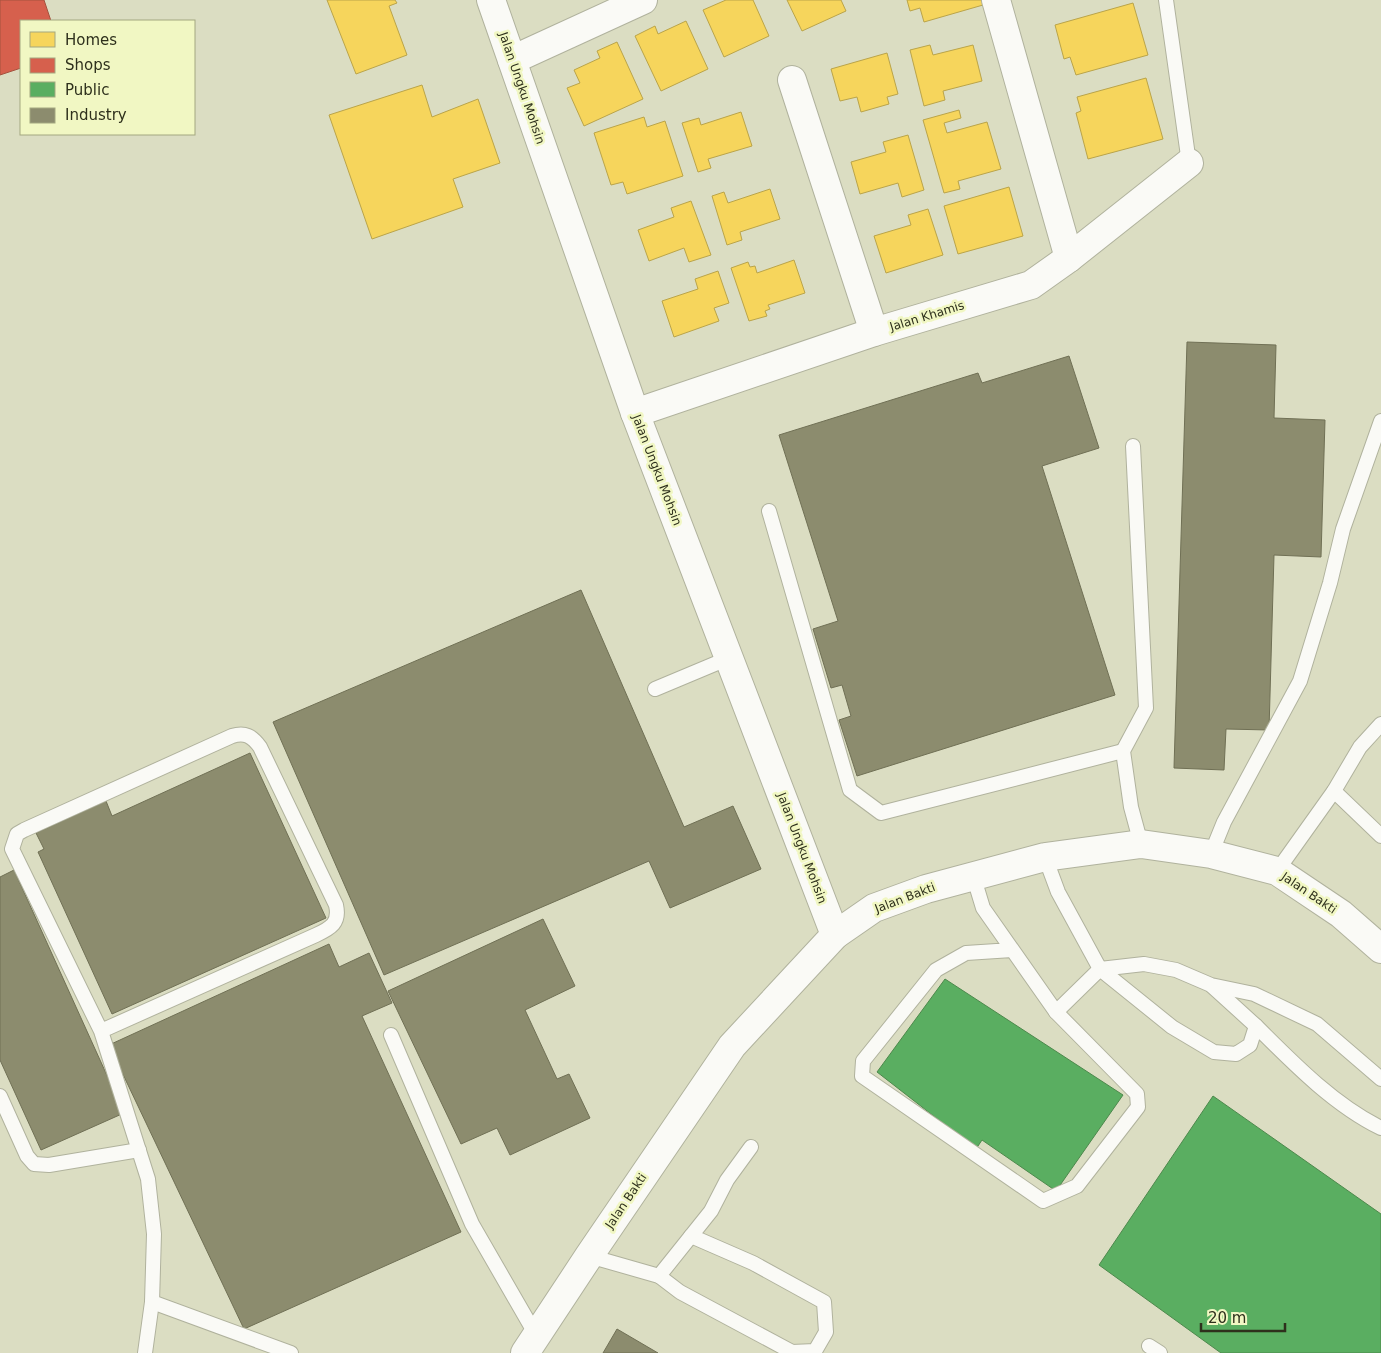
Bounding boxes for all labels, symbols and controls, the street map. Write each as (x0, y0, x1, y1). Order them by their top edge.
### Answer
legend (20, 20, 195, 135)
street label: Jalan Ungku Mohsin (496, 29, 548, 146)
text: Homes (65, 31, 117, 49)
text: Shops (65, 56, 111, 74)
text: Public (65, 81, 109, 99)
text: Industry (65, 106, 127, 124)
street label: Jalan Khamis (887, 298, 966, 334)
street label: Jalan Ungku Mohsin (629, 412, 685, 527)
street label: Jalan Ungku Mohsin (774, 790, 830, 905)
street label: Jalan Bakti (1278, 869, 1339, 917)
street label: Jalan Bakti (872, 880, 937, 916)
street label: Jalan Bakti (602, 1171, 650, 1232)
scale bar (1201, 1300, 1285, 1332)
text: 20 m (1208, 1309, 1246, 1327)

